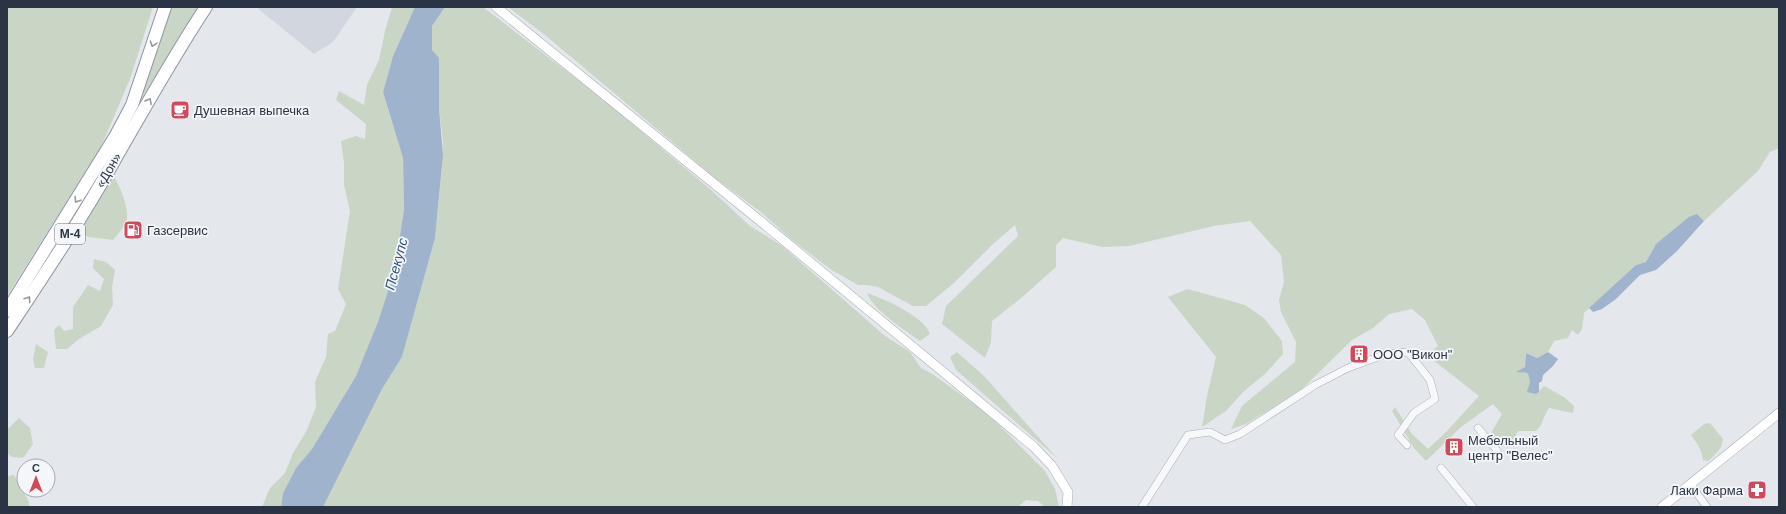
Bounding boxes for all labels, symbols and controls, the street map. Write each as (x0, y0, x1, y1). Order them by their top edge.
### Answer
one-way arrow (149, 40, 158, 47)
one-way arrow (144, 98, 151, 105)
cafe icon: Душевная выпечка (169, 99, 191, 121)
place label: Душевная выпечка (194, 103, 310, 118)
street label: «Дон» (92, 150, 124, 190)
one-way arrow (74, 196, 82, 203)
fuel station icon: Газсервис (122, 219, 144, 241)
place label: Газсервис (147, 223, 208, 238)
road number: М-4 (55, 224, 85, 244)
water label: Псекупс (381, 236, 411, 292)
one-way arrow (24, 296, 31, 303)
building icon: ООО "Викон" (1348, 343, 1370, 365)
place label: ООО "Викон" (1373, 347, 1453, 362)
place label: Мебельный центр "Велес" (1468, 433, 1553, 463)
building icon: Мебельный центр "Велес" (1443, 436, 1465, 458)
north arrow (16, 458, 56, 498)
text: С (32, 462, 40, 474)
pharmacy icon: Лаки Фарма (1746, 479, 1768, 501)
place label: Лаки Фарма (1670, 483, 1744, 498)

